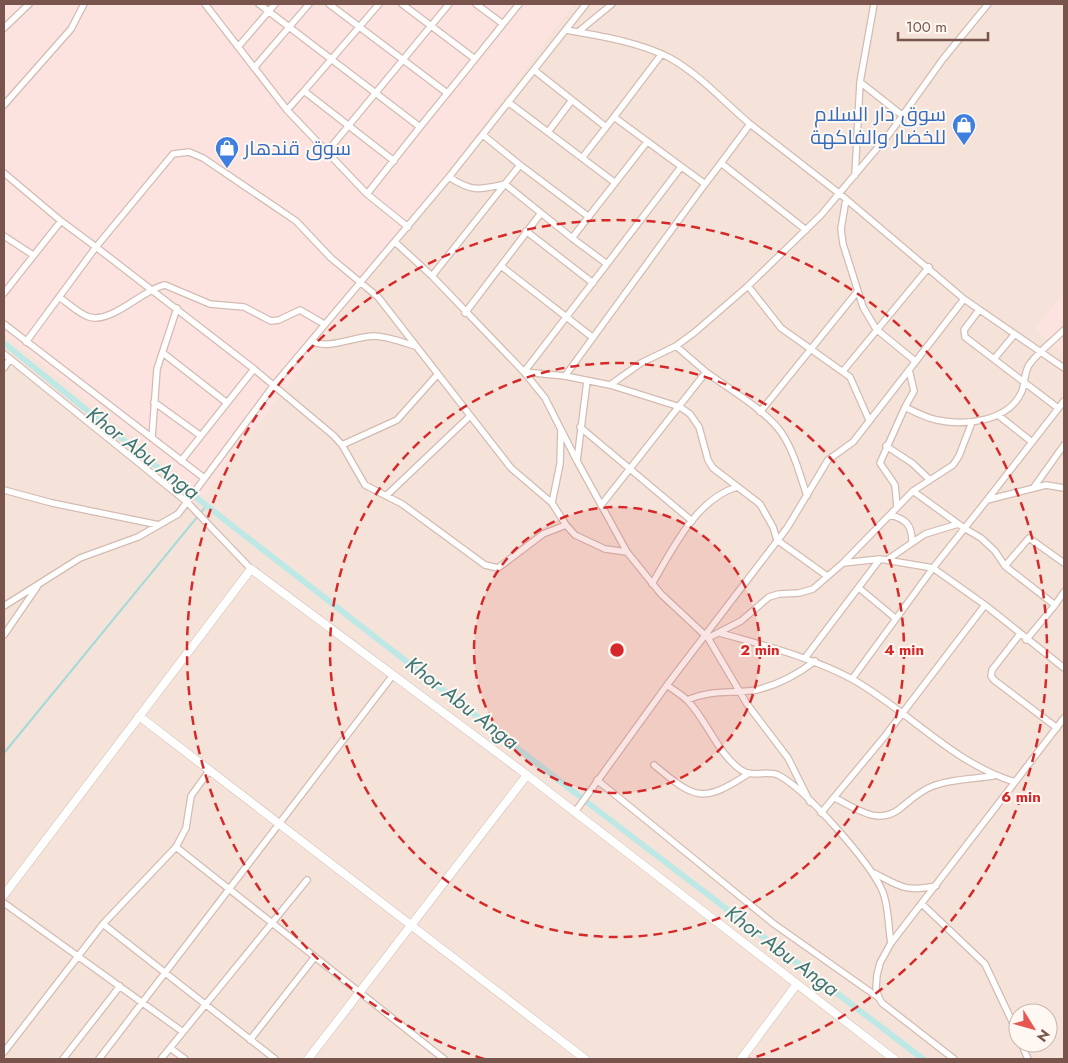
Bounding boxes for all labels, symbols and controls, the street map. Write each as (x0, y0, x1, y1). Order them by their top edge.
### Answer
scale bar (898, 10, 988, 42)
text: 100 m (906, 16, 947, 38)
place label: سوق دار السلام للخضار والفاكهة (810, 100, 946, 152)
shop icon: سوق دار السلام للخضار والفاكهة (951, 112, 977, 146)
place label: سوق قندهار (243, 134, 351, 163)
shop icon: سوق قندهار (214, 135, 240, 169)
water label: Khor Abu Anga (80, 399, 206, 507)
text: 2 min (740, 639, 780, 661)
text: 4 min (884, 639, 924, 661)
centre of rings (608, 641, 626, 659)
water label: Khor Abu Anga (399, 649, 525, 757)
text: 6 min (1001, 786, 1041, 808)
water label: Khor Abu Anga (719, 898, 846, 1004)
north arrow (1008, 1003, 1058, 1053)
text: N (1032, 1025, 1055, 1046)

